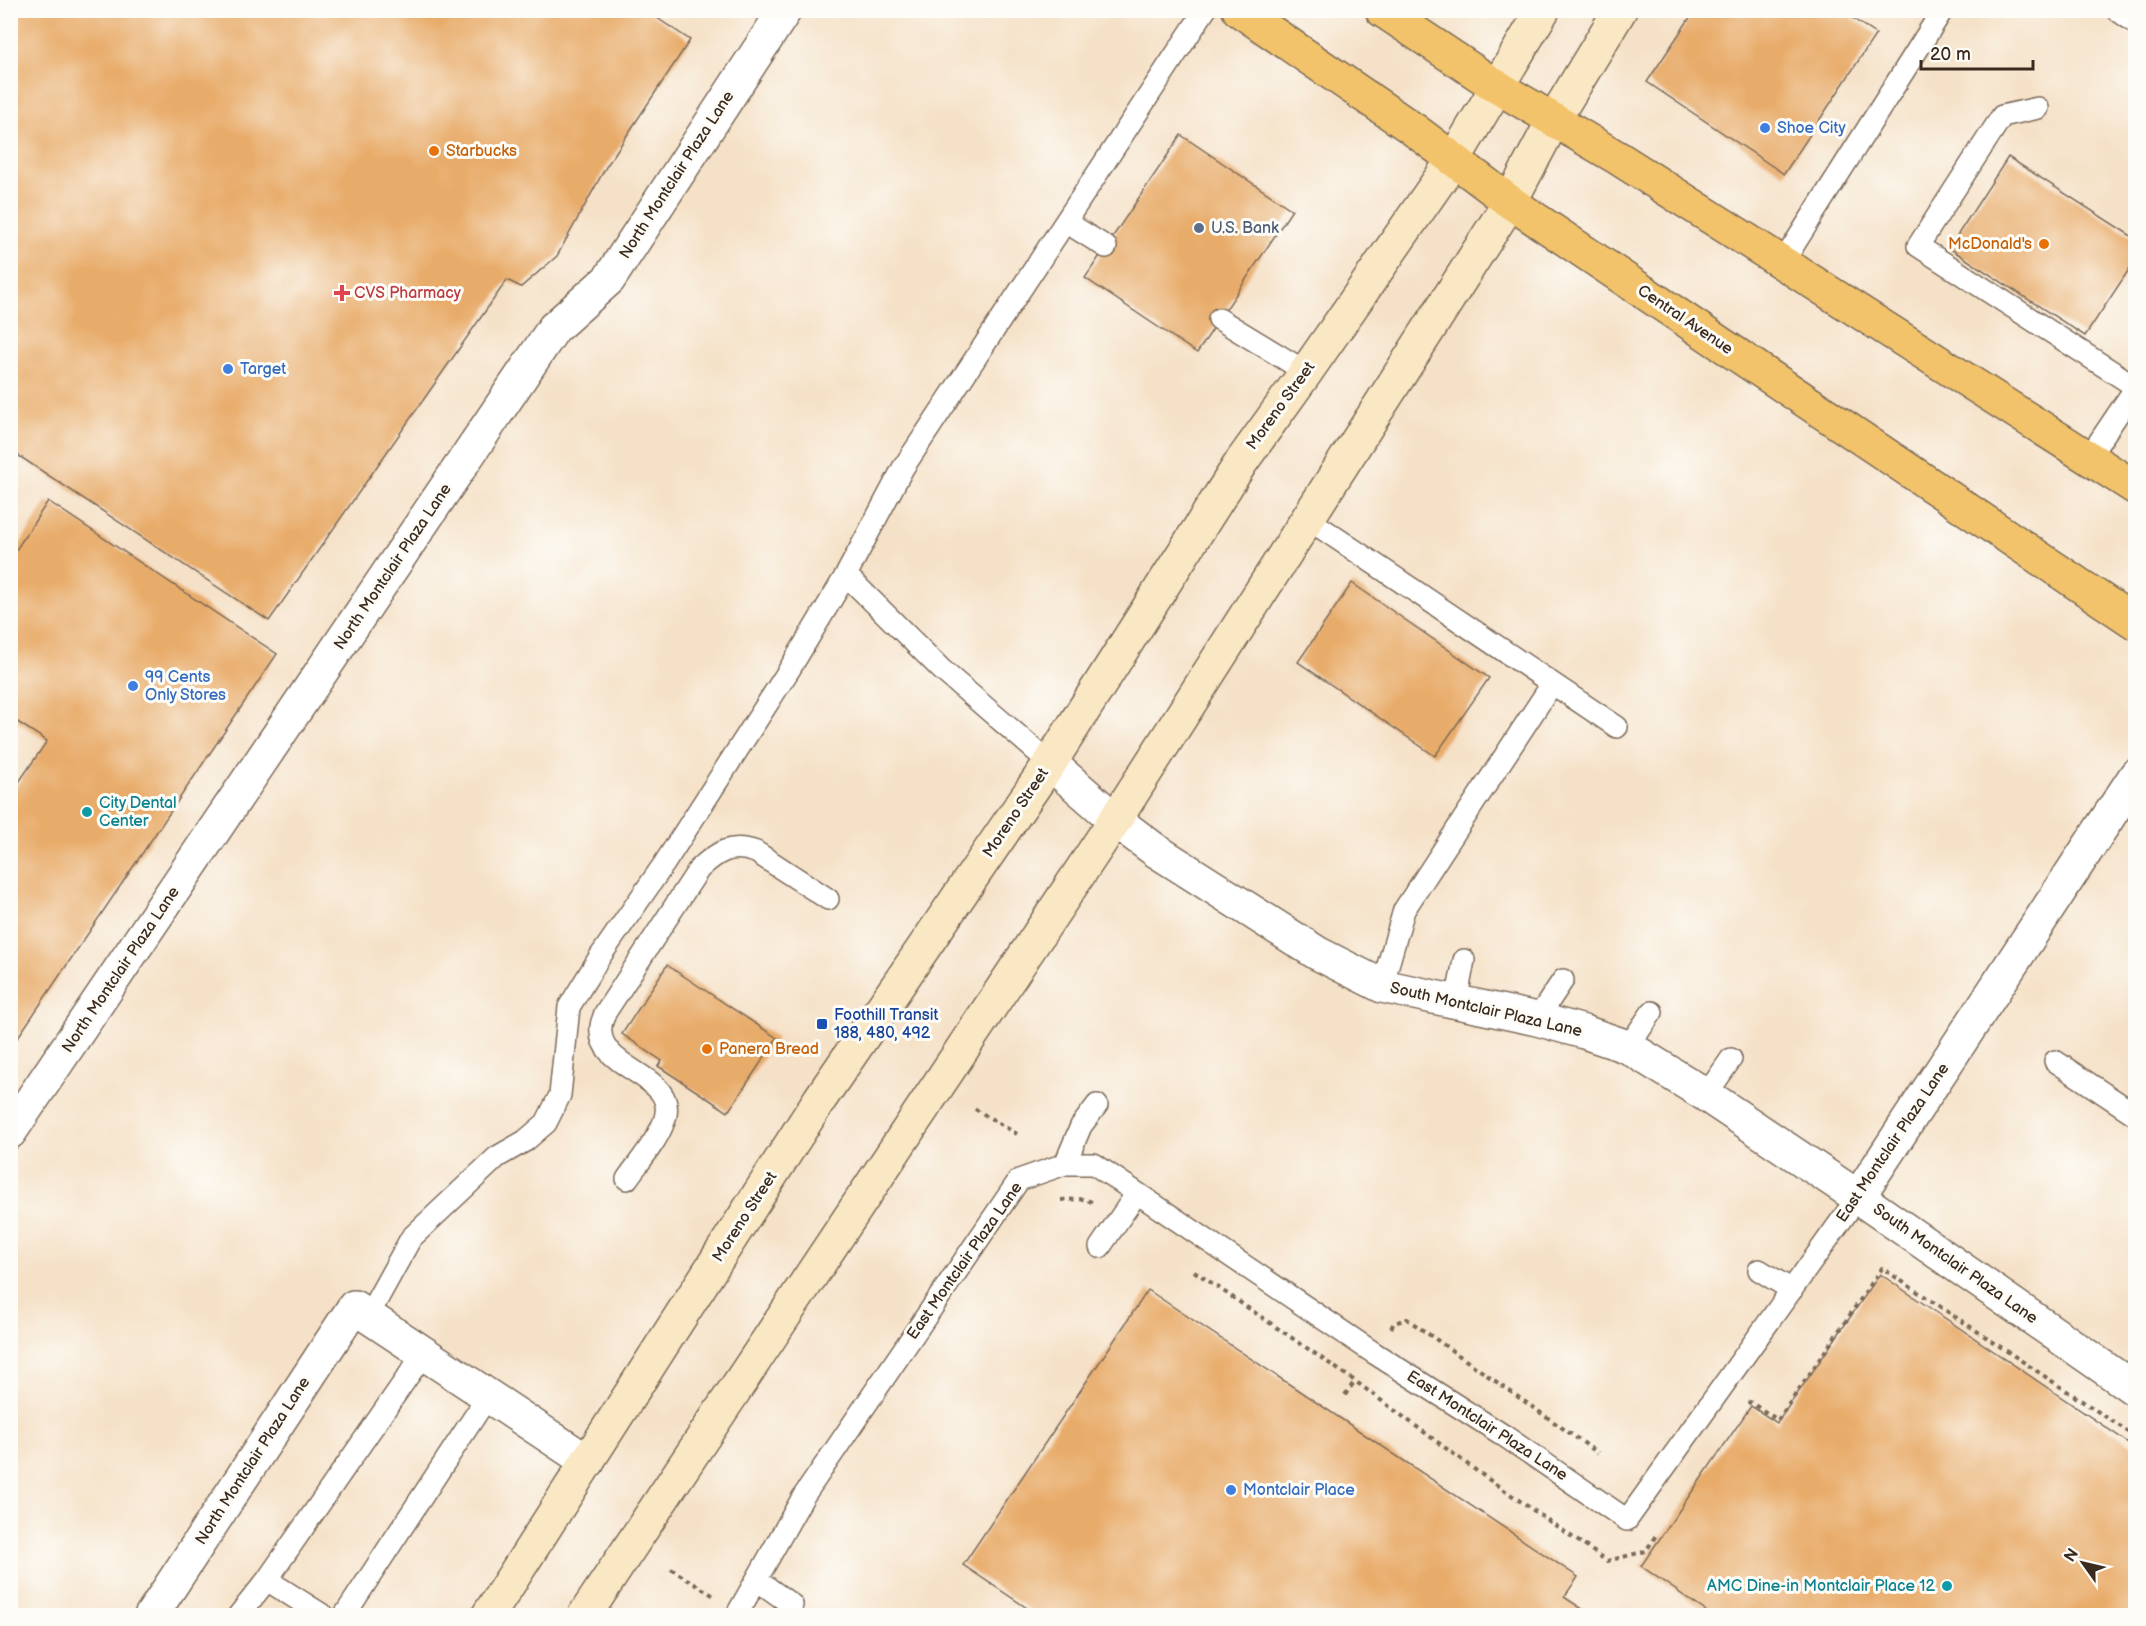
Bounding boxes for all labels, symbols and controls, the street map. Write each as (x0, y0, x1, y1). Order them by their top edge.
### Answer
scale bar (1921, 33, 2034, 71)
text: 20 m (1930, 44, 1971, 65)
street label: North Montclair Plaza Lane (616, 87, 739, 262)
place label: Shoe City (1777, 119, 1846, 138)
marker: Shoe City (1758, 121, 1772, 135)
place label: Starbucks (446, 142, 517, 161)
marker: Starbucks (427, 144, 441, 158)
place label: U.S. Bank (1211, 219, 1279, 238)
marker: U.S. Bank (1192, 221, 1206, 235)
place label: McDonald's (1948, 235, 2032, 254)
marker: McDonald's (2037, 237, 2051, 251)
street label: Central Avenue (1634, 281, 1737, 359)
place label: CVS Pharmacy (354, 284, 462, 303)
marker: CVS Pharmacy (335, 286, 349, 300)
street label: Moreno Street (1243, 358, 1319, 454)
place label: Target (240, 360, 286, 379)
marker: Target (221, 362, 235, 376)
street label: North Montclair Plaza Lane (330, 480, 456, 654)
place label: 99 Cents Only Stores (145, 668, 226, 705)
marker: 99 Cents Only Stores (126, 679, 140, 693)
street label: Moreno Street (979, 765, 1053, 861)
place label: City Dental Center (99, 794, 177, 831)
marker: City Dental Center (80, 805, 94, 819)
street label: North Montclair Plaza Lane (58, 883, 184, 1057)
street label: South Montclair Plaza Lane (1388, 979, 1584, 1041)
place label: Foothill Transit 188, 480, 492 (834, 1006, 939, 1043)
marker: Foothill Transit 188, 480, 492 (815, 1017, 829, 1031)
place label: Panera Bread (719, 1040, 819, 1059)
marker: Panera Bread (700, 1042, 714, 1056)
street label: East Montclair Plaza Lane (1833, 1059, 1954, 1226)
street label: Moreno Street (709, 1168, 781, 1266)
street label: East Montclair Plaza Lane (903, 1178, 1027, 1343)
street label: South Montclair Plaza Lane (1869, 1200, 2041, 1328)
street label: East Montclair Plaza Lane (1403, 1367, 1571, 1485)
street label: North Montclair Plaza Lane (192, 1373, 315, 1548)
place label: Montclair Place (1243, 1481, 1355, 1500)
marker: Montclair Place (1224, 1483, 1238, 1497)
north arrow (2053, 1533, 2113, 1593)
text: N (2061, 1545, 2083, 1566)
place label: AMC Dine-in Montclair Place 12 (1707, 1577, 1936, 1596)
marker: AMC Dine-in Montclair Place 12 (1940, 1579, 1954, 1593)

